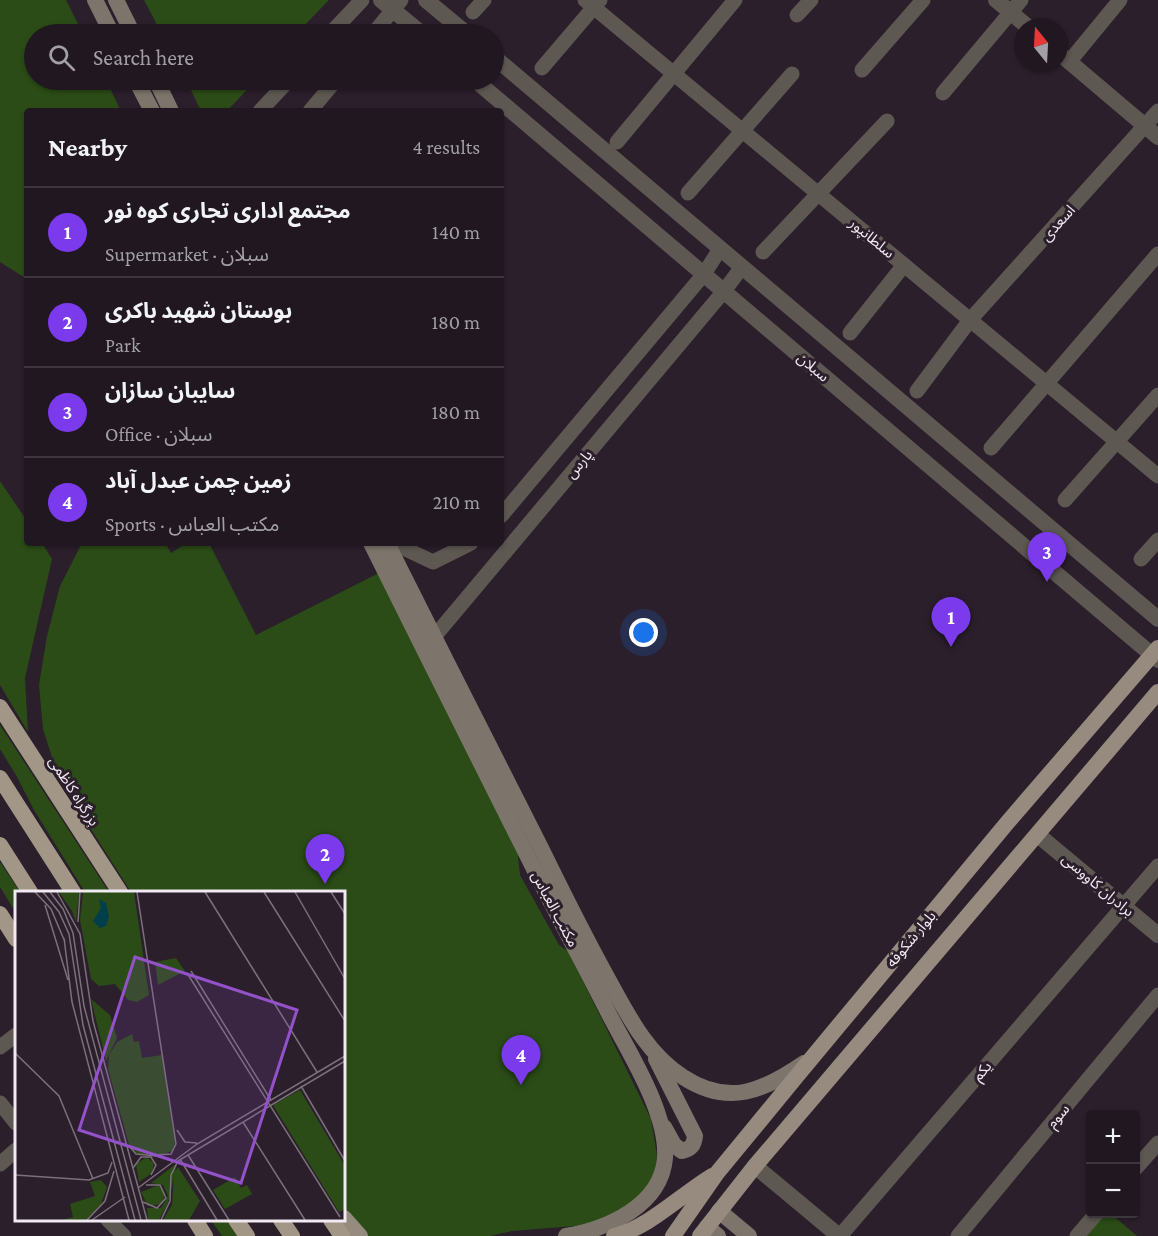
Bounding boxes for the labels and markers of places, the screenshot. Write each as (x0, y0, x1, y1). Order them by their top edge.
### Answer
pin: 3 (1028, 532, 1066, 582)
pin: 1 (932, 598, 970, 647)
pin: 2 (306, 834, 344, 884)
pin: 4 (502, 1036, 540, 1085)

